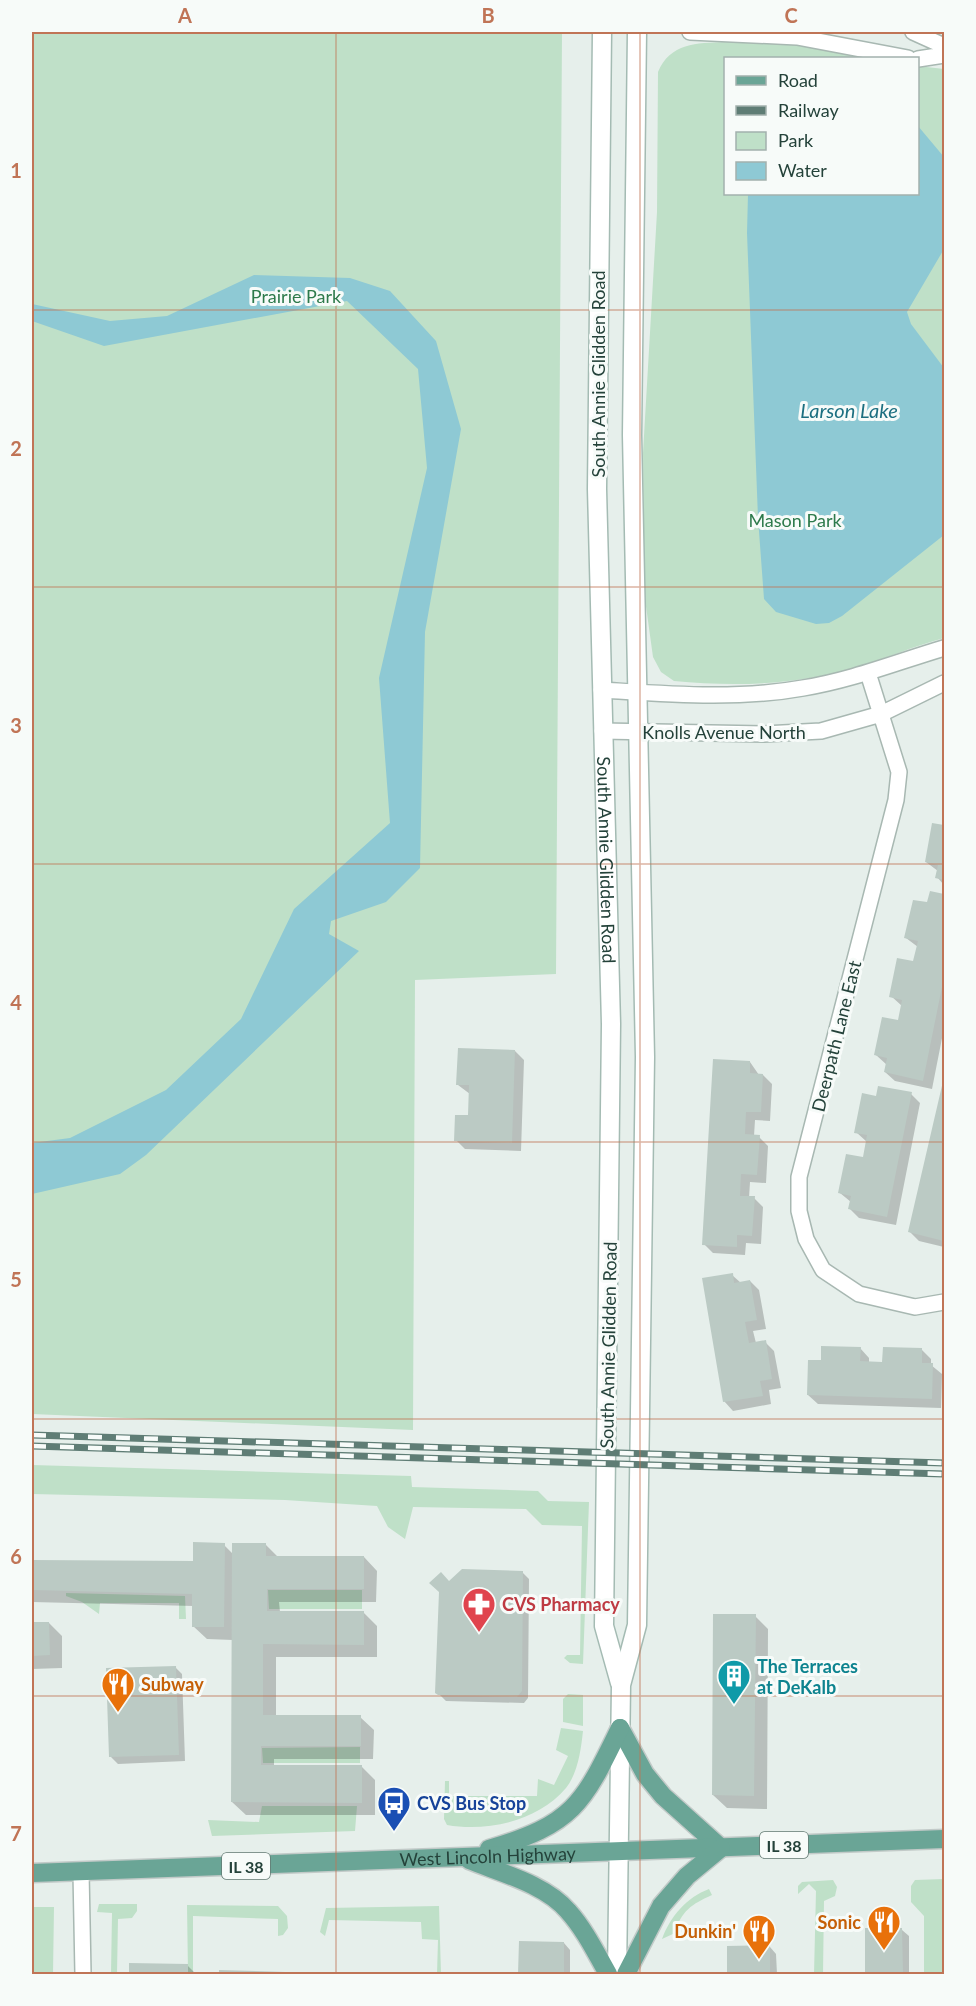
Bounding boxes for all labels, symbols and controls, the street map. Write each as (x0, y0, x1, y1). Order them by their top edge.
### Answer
text: A (177, 3, 192, 27)
text: B (481, 3, 495, 27)
text: C (784, 3, 798, 27)
legend (724, 57, 919, 195)
text: Road (778, 69, 818, 91)
text: Railway (778, 99, 839, 121)
text: Park (778, 129, 814, 151)
text: 1 (10, 158, 22, 182)
text: Water (778, 159, 827, 181)
street label: South Annie Glidden Road (587, 270, 609, 478)
park label: Prairie Park (251, 285, 342, 307)
water label: Larson Lake (800, 398, 898, 422)
text: 2 (10, 436, 22, 460)
park label: Mason Park (748, 509, 842, 531)
text: 3 (10, 713, 22, 737)
street label: Knolls Avenue North (642, 721, 806, 743)
street label: South Annie Glidden Road (593, 756, 620, 964)
street label: Deerpath Lane East (807, 958, 866, 1114)
text: 4 (10, 990, 22, 1014)
street label: South Annie Glidden Road (595, 1241, 621, 1449)
text: 5 (10, 1267, 22, 1291)
text: 6 (10, 1544, 22, 1568)
pharmacy icon: CVS Pharmacy (461, 1586, 497, 1633)
place label: CVS Pharmacy (502, 1593, 620, 1615)
place label: The Terraces at DeKalb (757, 1655, 858, 1698)
building icon: The Terraces at DeKalb (716, 1658, 752, 1705)
restaurant icon: Subway (100, 1666, 136, 1713)
place label: Subway (141, 1673, 204, 1695)
bus stop icon: CVS Bus Stop (376, 1785, 412, 1832)
place label: CVS Bus Stop (417, 1792, 526, 1814)
text: 7 (10, 1821, 22, 1845)
road number: IL 38 (760, 1832, 808, 1858)
street label: West Lincoln Highway (399, 1842, 577, 1870)
road number: IL 38 (222, 1853, 270, 1879)
restaurant icon: Sonic (866, 1904, 902, 1951)
place label: Sonic (817, 1911, 861, 1933)
restaurant icon: Dunkin' (741, 1913, 777, 1960)
place label: Dunkin' (674, 1920, 736, 1942)

